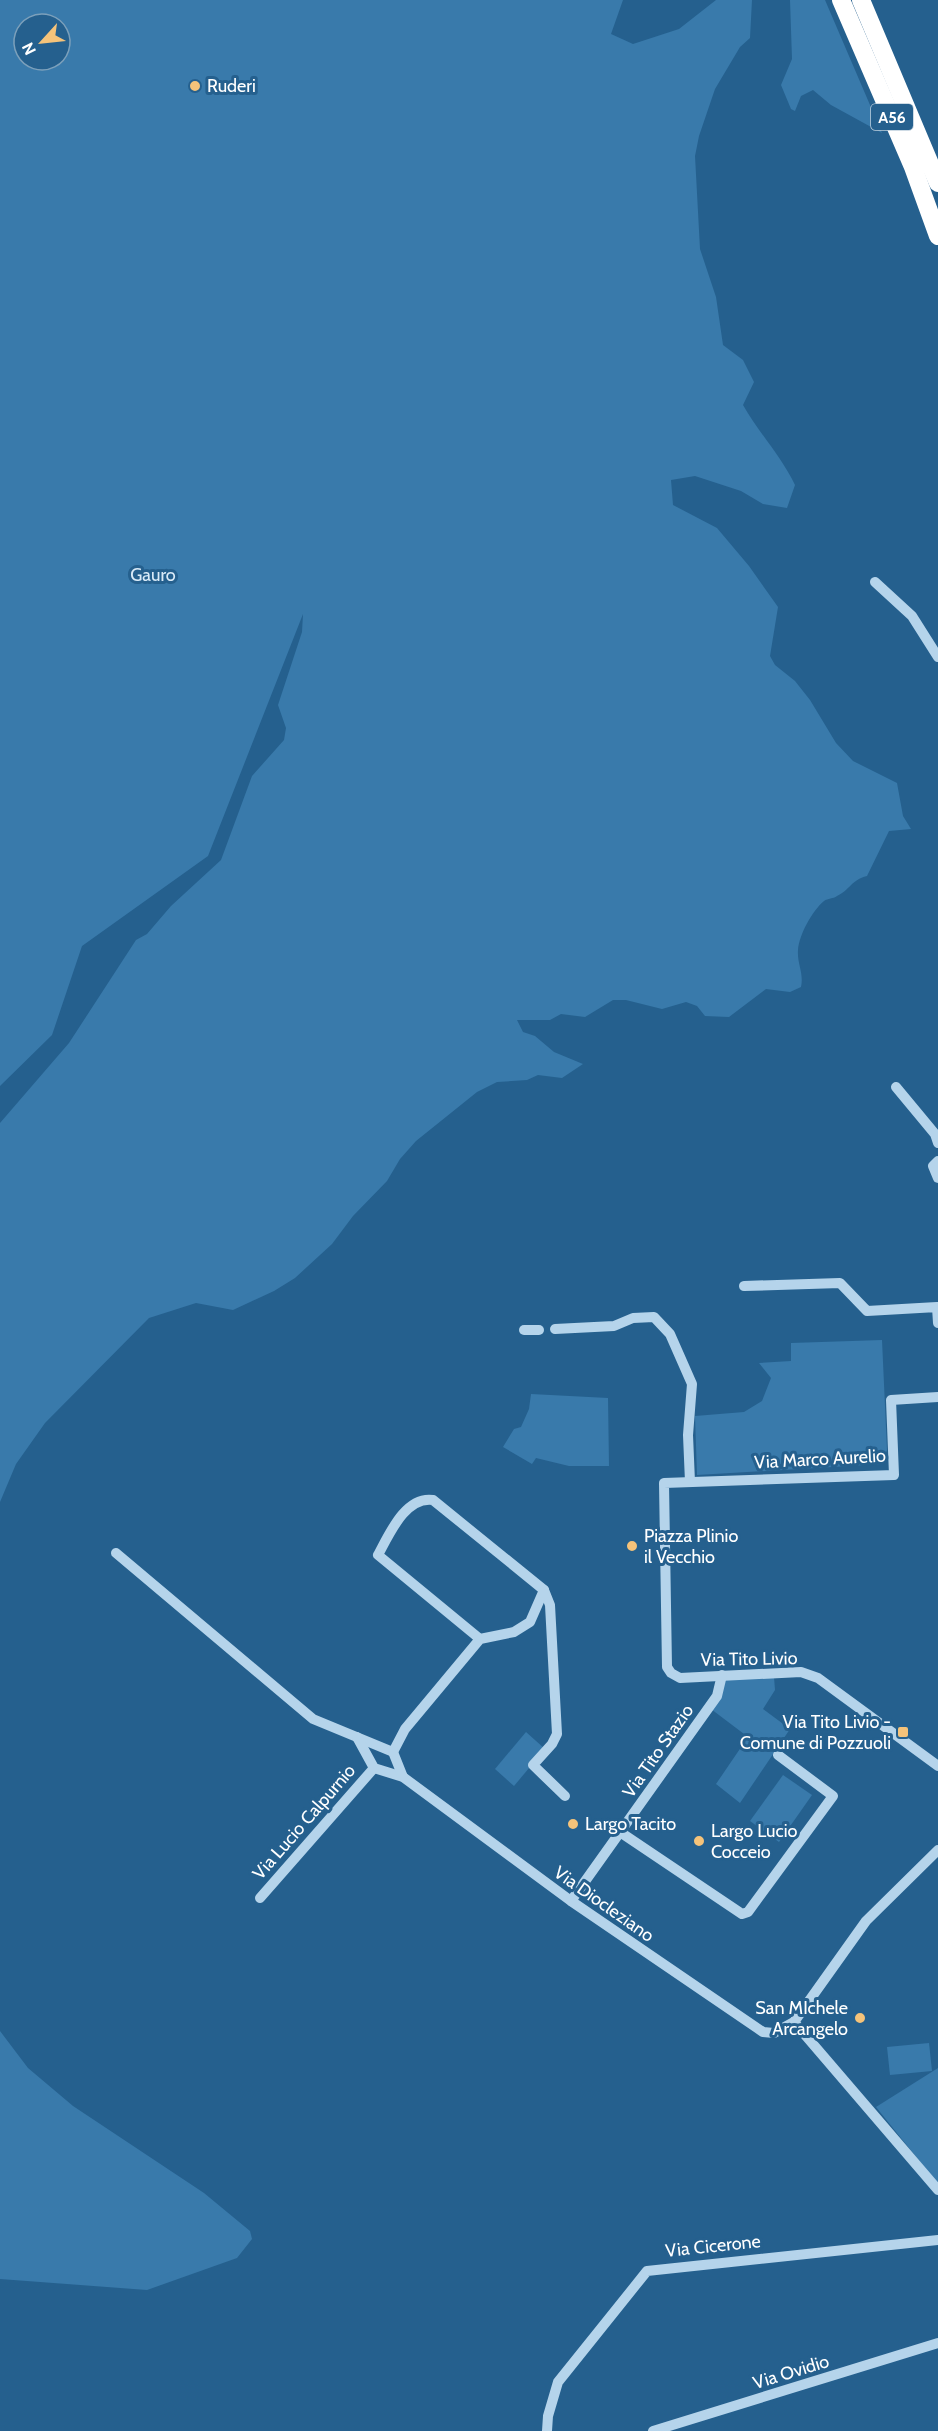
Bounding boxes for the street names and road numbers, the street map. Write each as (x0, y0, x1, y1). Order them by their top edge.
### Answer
road number: A56 (871, 104, 913, 130)
street label: Via Marco Aurelio (754, 1445, 886, 1473)
street label: Via Tito Livio (700, 1647, 798, 1671)
street label: Via Tito Stazio (618, 1700, 698, 1802)
street label: Via Lucio Calpurnio (248, 1760, 360, 1884)
street label: Via Diocleziano (550, 1861, 658, 1947)
street label: Via Cicerone (664, 2230, 762, 2262)
street label: Via Ovidio (750, 2350, 832, 2394)

